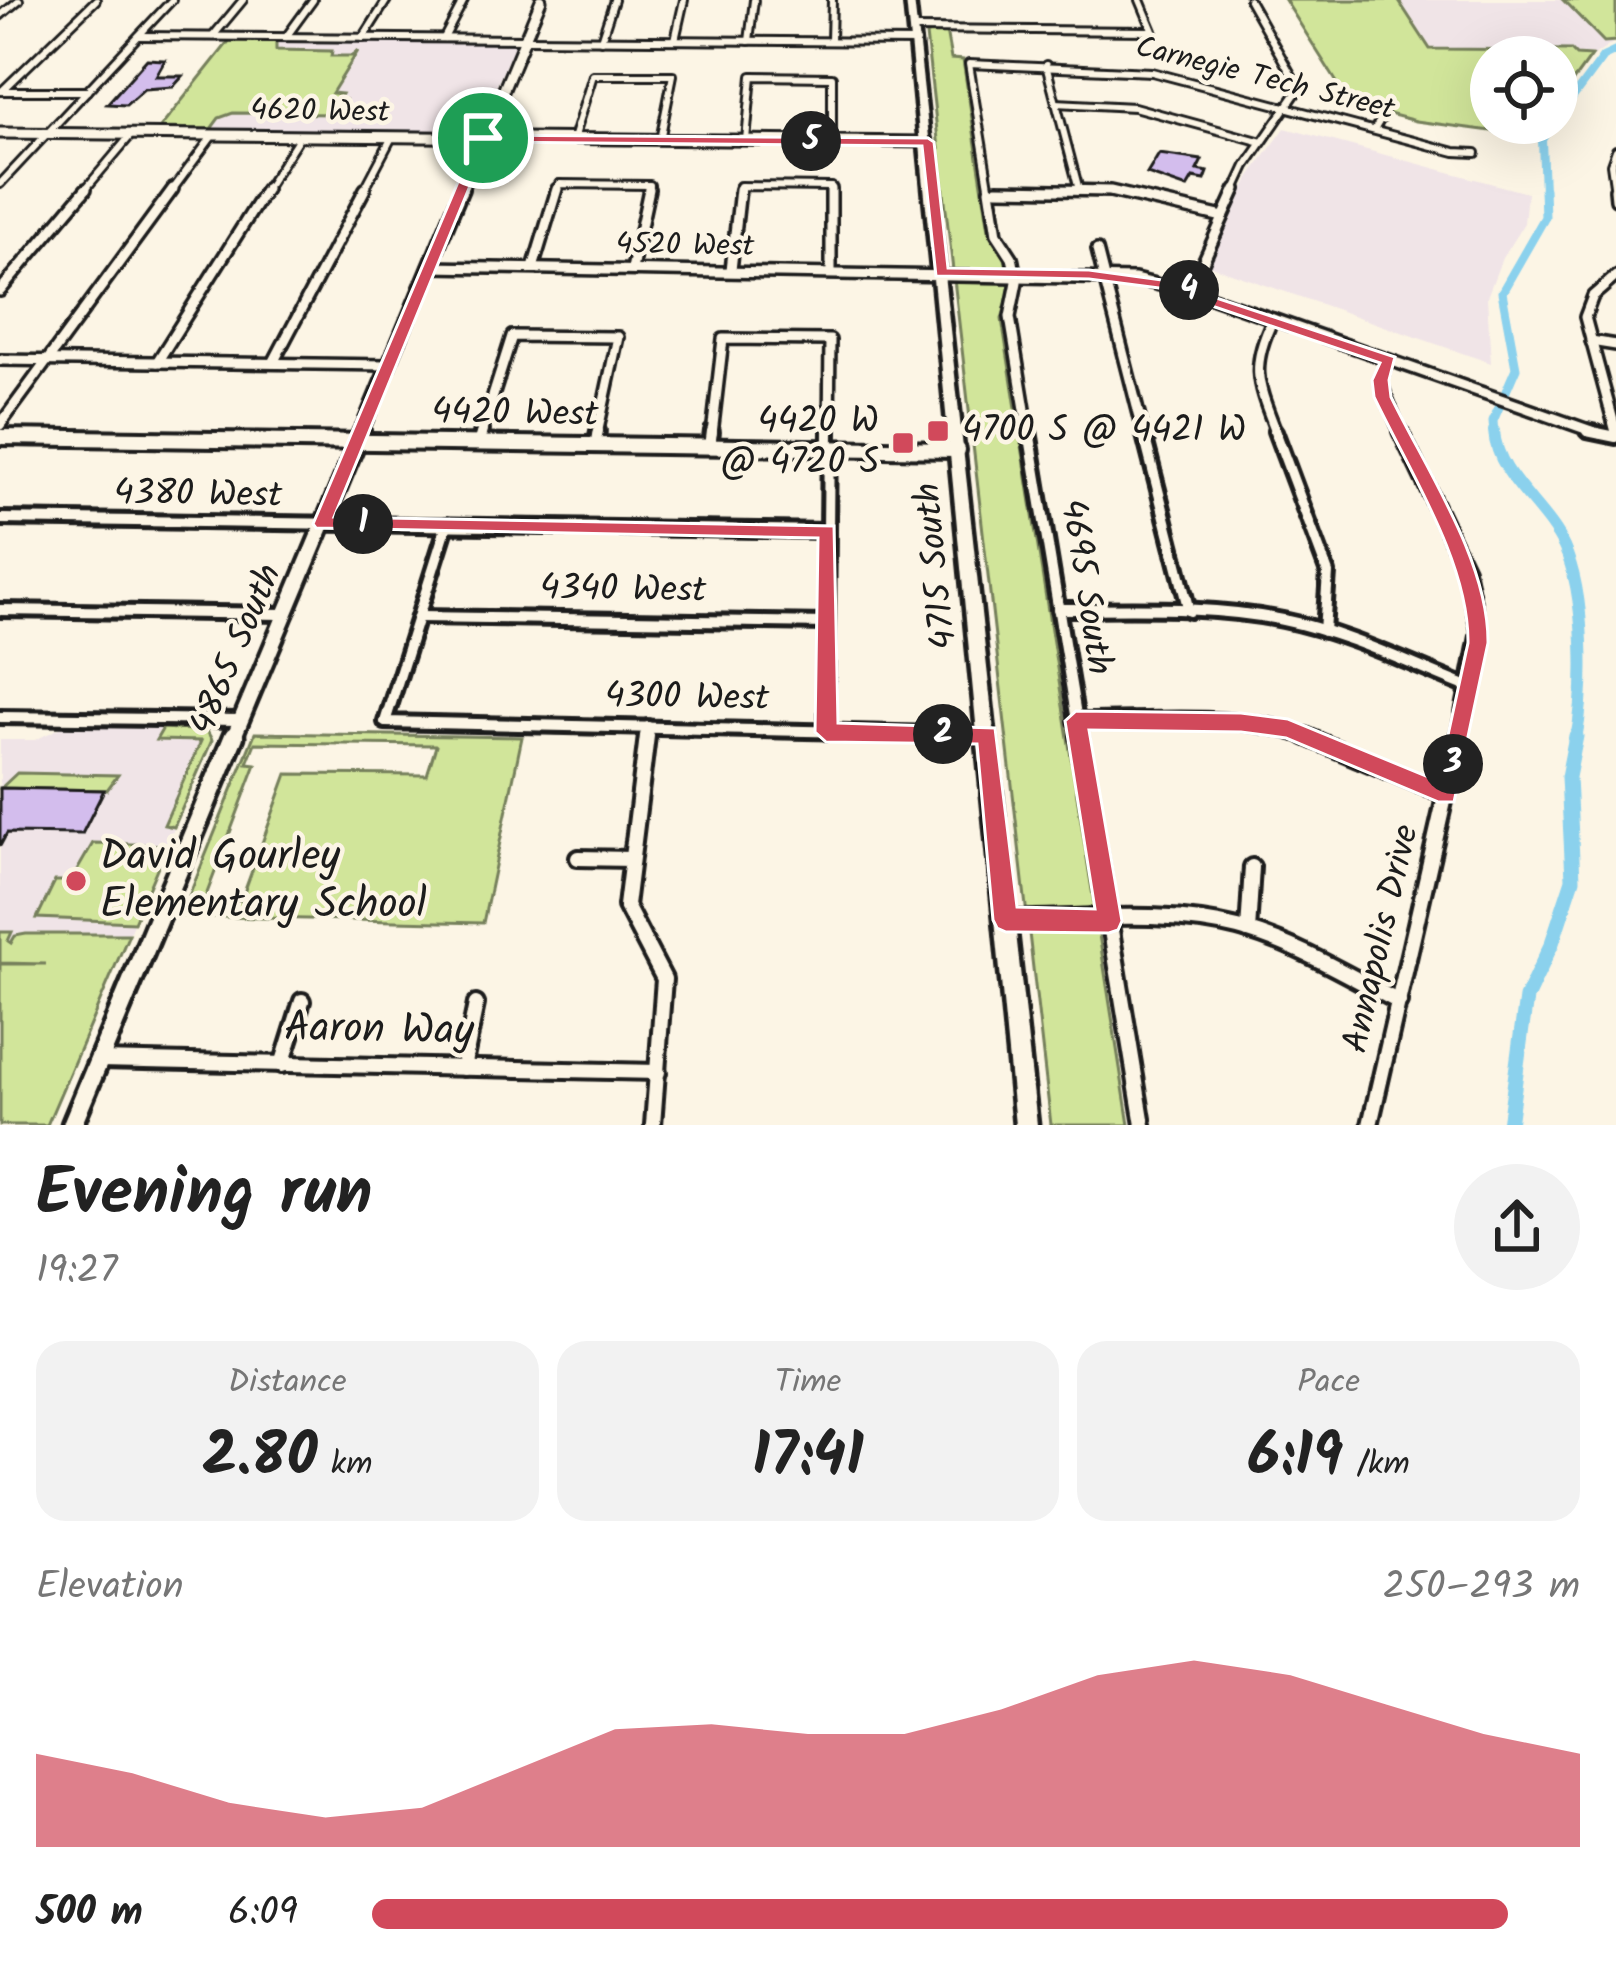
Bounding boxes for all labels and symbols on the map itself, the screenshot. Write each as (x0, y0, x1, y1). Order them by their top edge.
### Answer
street label: Carnegie Tech Street (1130, 24, 1400, 134)
street label: 4620 West (250, 87, 390, 137)
pin (432, 87, 534, 189)
pin: 5 (781, 111, 841, 171)
street label: 4520 West (615, 221, 755, 271)
pin: 4 (1159, 260, 1219, 320)
street label: 4420 West (431, 384, 600, 444)
place label: 4420 W @ 4720 S (721, 394, 879, 492)
place label: 4700 S @ 4421 W (962, 403, 1246, 460)
marker: 4700 S @ 4421 W (925, 418, 951, 444)
marker: 4420 W @ 4720 S (890, 430, 916, 456)
street label: 4380 West (113, 465, 284, 525)
street label: 4715 South (900, 480, 974, 652)
pin: 1 (333, 494, 393, 554)
street label: 4695 South (1043, 495, 1127, 679)
street label: 4865 South (175, 555, 299, 745)
street label: 4340 West (539, 560, 708, 620)
street label: 4300 West (604, 668, 771, 728)
pin: 2 (913, 704, 973, 764)
pin: 3 (1423, 734, 1483, 794)
street label: Annapolis Drive (1328, 819, 1436, 1059)
place label: David Gourley Elementary School (100, 824, 427, 939)
marker: David Gourley Elementary School (63, 868, 89, 894)
street label: Aaron Way (284, 995, 475, 1065)

